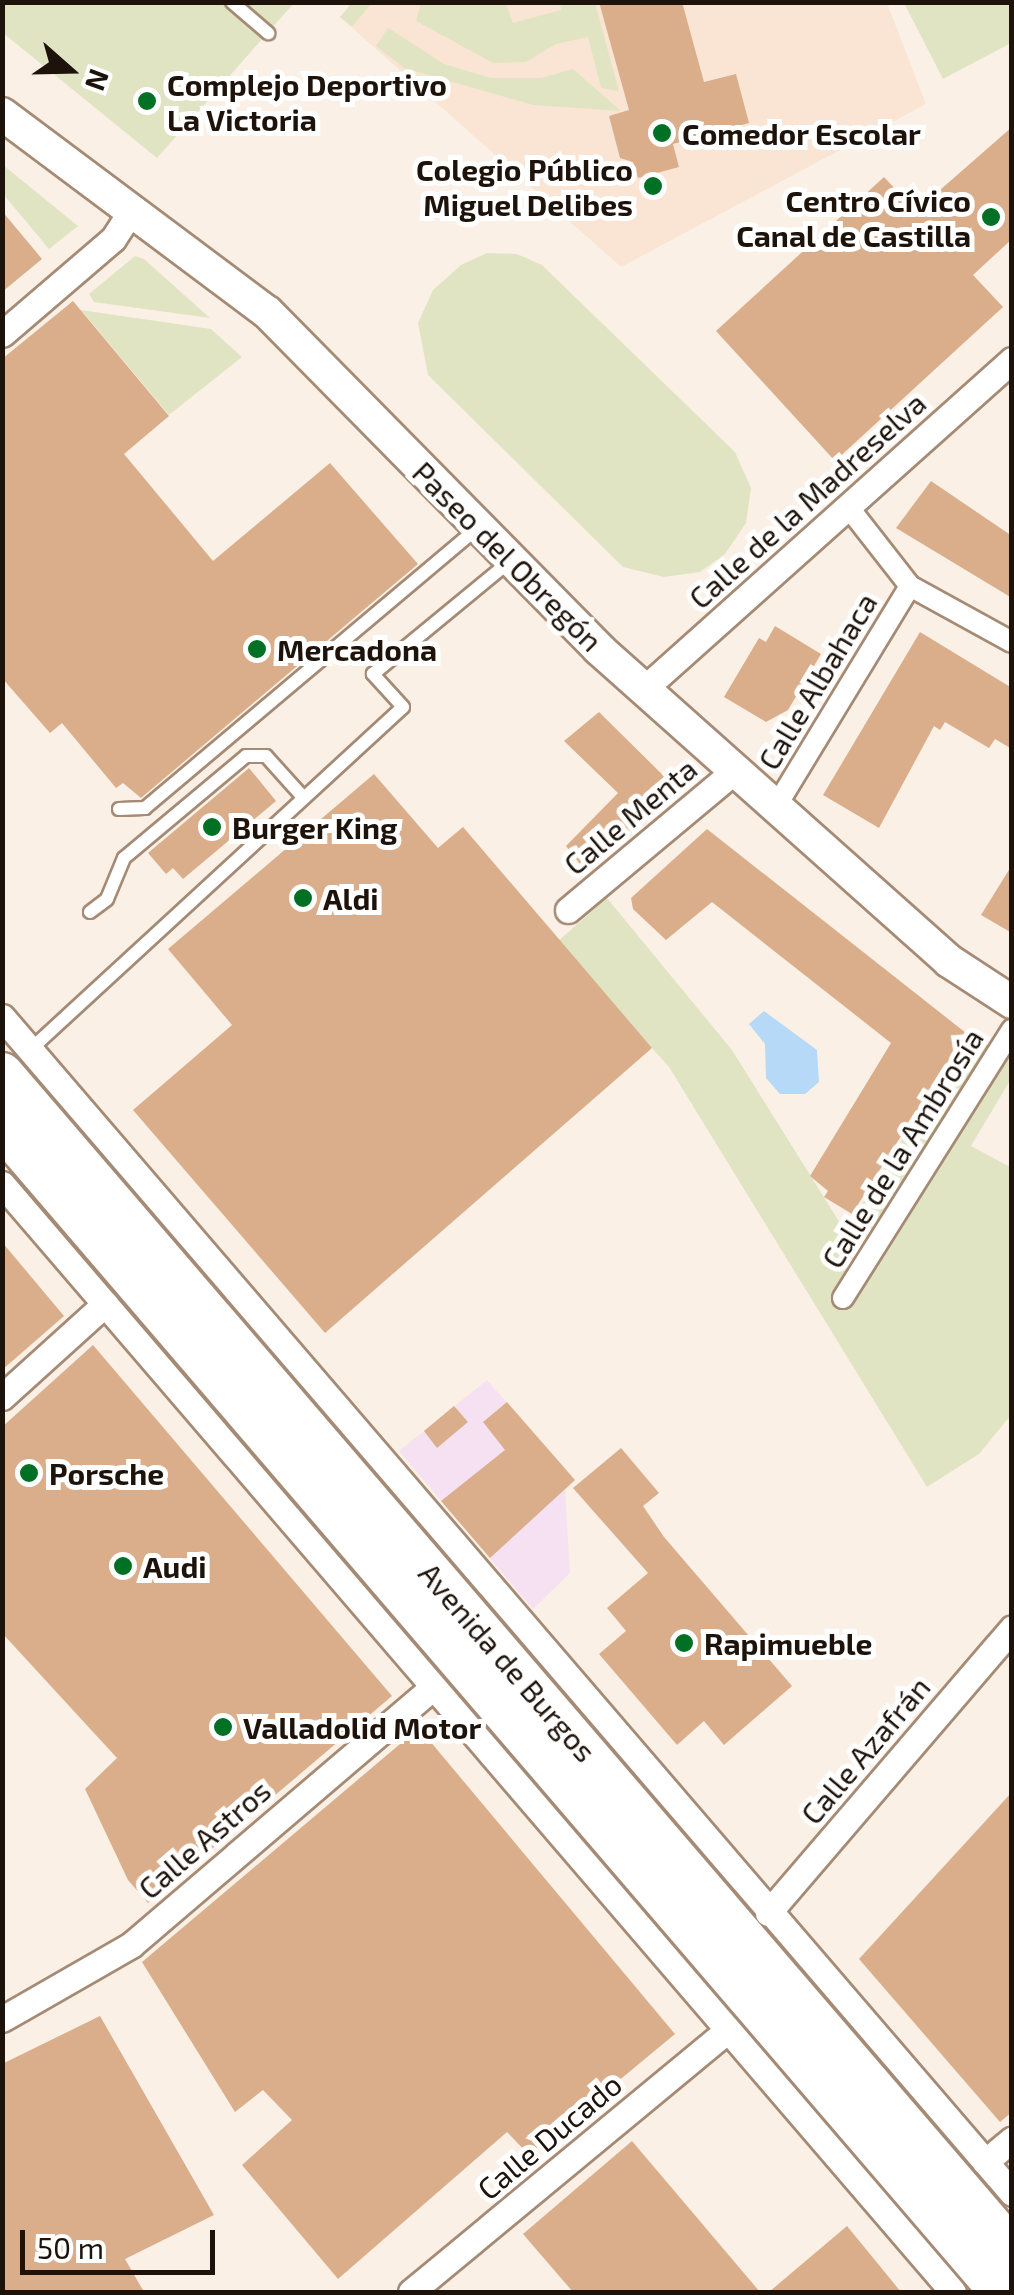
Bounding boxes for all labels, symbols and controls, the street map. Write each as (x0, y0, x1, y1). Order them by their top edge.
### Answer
north arrow (20, 20, 120, 120)
text: N (79, 65, 118, 96)
place label: Complejo Deportivo La Victoria (167, 66, 447, 136)
marker: Complejo Deportivo La Victoria (136, 90, 158, 112)
place label: Comedor Escolar (682, 115, 921, 151)
marker: Comedor Escolar (651, 122, 673, 144)
place label: Colegio Público Miguel Delibes (416, 151, 633, 222)
marker: Colegio Público Miguel Delibes (642, 175, 664, 197)
place label: Centro Cívico Canal de Castilla (735, 182, 971, 252)
marker: Centro Cívico Canal de Castilla (980, 206, 1002, 228)
street label: Calle de la Madreselva (681, 384, 933, 616)
street label: Paseo del Obregón (405, 453, 611, 659)
street label: Calle Albahaca (750, 586, 884, 776)
place label: Mercadona (277, 631, 437, 667)
marker: Mercadona (246, 638, 268, 660)
street label: Calle Menta (556, 750, 704, 882)
place label: Burger King (232, 809, 398, 845)
marker: Burger King (201, 816, 223, 838)
place label: Aldi (323, 880, 379, 916)
marker: Aldi (292, 887, 314, 909)
street label: Calle de la Ambrosía (814, 1021, 990, 1275)
place label: Porsche (49, 1455, 164, 1491)
marker: Porsche (18, 1462, 40, 1484)
place label: Audi (143, 1548, 207, 1584)
marker: Audi (112, 1555, 134, 1577)
street label: Avenida de Burgos (412, 1555, 604, 1769)
place label: Rapimueble (704, 1625, 873, 1661)
marker: Rapimueble (673, 1632, 695, 1654)
street label: Calle Azafrán (793, 1669, 937, 1831)
place label: Valladolid Motor (243, 1709, 481, 1745)
marker: Valladolid Motor (212, 1716, 234, 1738)
street label: Calle Astros (131, 1772, 277, 1906)
street label: Calle Ducado (470, 2065, 628, 2207)
scale bar (25, 2210, 220, 2272)
text: 50 m (37, 2229, 104, 2265)

